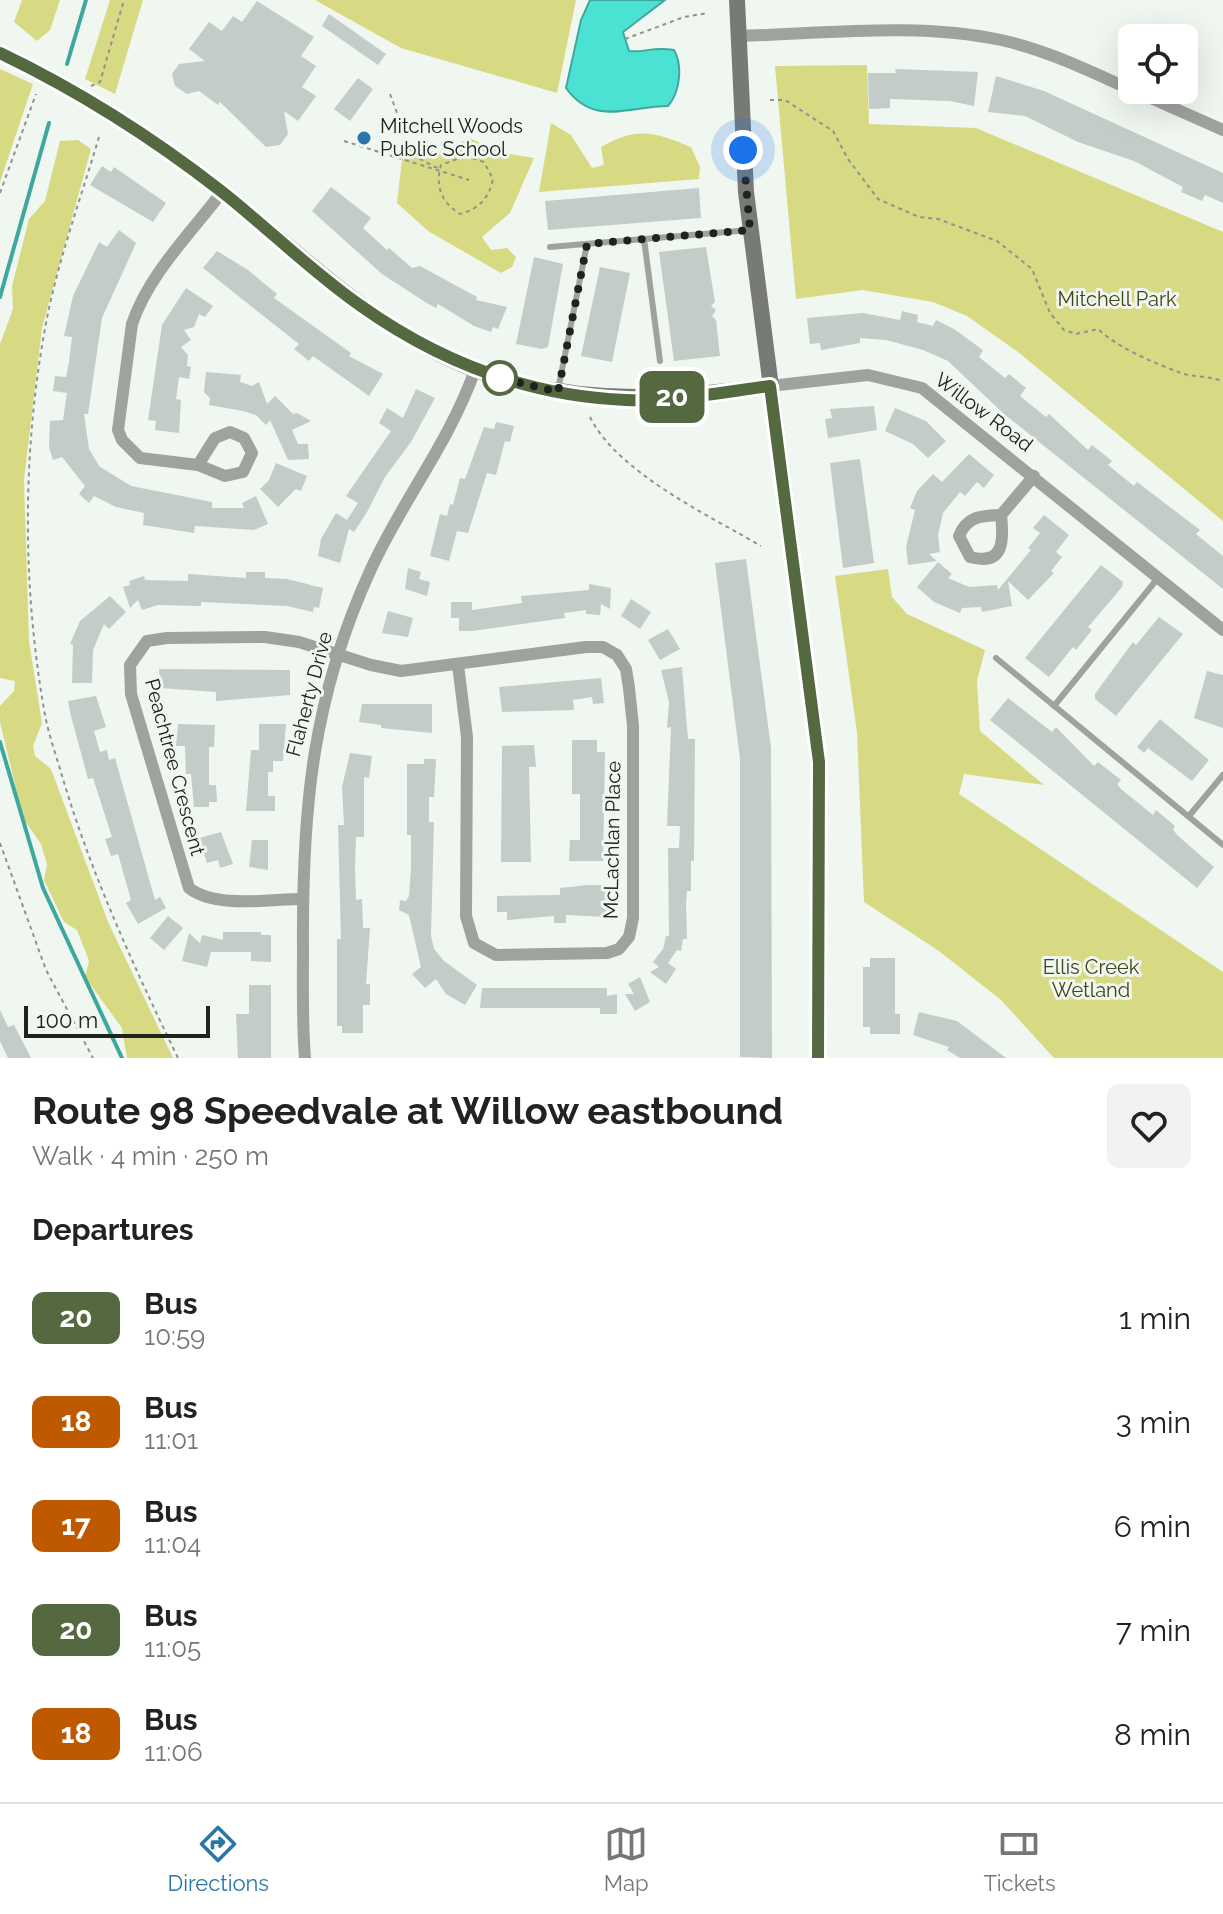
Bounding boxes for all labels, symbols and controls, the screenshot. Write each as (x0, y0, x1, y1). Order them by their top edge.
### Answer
map controls (1118, 24, 1198, 104)
button: locate (1118, 24, 1198, 104)
place label: Mitchell Woods Public School (380, 114, 523, 161)
marker: Mitchell Woods Public School (355, 129, 373, 147)
your location (723, 130, 763, 170)
park label: Mitchell Park (1057, 287, 1177, 311)
unlabelled marker (483, 361, 517, 395)
street label: Willow Road (930, 367, 1038, 457)
line badge: 20 (636, 371, 708, 423)
text: 20 (656, 380, 688, 413)
street label: Flaherty Drive (281, 629, 337, 759)
street label: Peachtree Crescent (140, 676, 210, 858)
street label: McLachlan Place (599, 761, 625, 919)
park label: Ellis Creek Wetland (1043, 955, 1140, 1002)
scale bar (24, 1002, 210, 1038)
text: 100 m (36, 1007, 98, 1033)
button: heart (1107, 1084, 1191, 1168)
text: Route 98 Speedvale at Willow eastbound (32, 1088, 783, 1133)
text: Walk · 4 min · 250 m (32, 1141, 269, 1171)
text: Departures (32, 1212, 194, 1247)
text: Bus (144, 1286, 198, 1321)
text: 20 (60, 1301, 92, 1334)
text: 1 min (1119, 1301, 1191, 1336)
text: 10:59 (144, 1321, 205, 1351)
text: Bus (144, 1390, 198, 1425)
text: 18 (61, 1405, 91, 1438)
text: 3 min (1116, 1405, 1191, 1440)
text: 11:01 (144, 1425, 198, 1455)
text: Bus (144, 1494, 198, 1529)
text: 17 (61, 1509, 91, 1542)
text: 6 min (1114, 1509, 1191, 1544)
text: 11:04 (144, 1529, 201, 1559)
text: Bus (144, 1598, 198, 1633)
text: 20 (60, 1613, 92, 1646)
text: 7 min (1116, 1613, 1191, 1648)
text: 11:05 (144, 1633, 201, 1663)
text: Bus (144, 1702, 198, 1737)
text: 18 (61, 1717, 91, 1750)
text: 8 min (1114, 1717, 1191, 1752)
text: 11:06 (144, 1737, 203, 1767)
tab: Directions (167, 1822, 269, 1896)
tab: Map (604, 1822, 649, 1896)
tab: Tickets (983, 1822, 1056, 1896)

